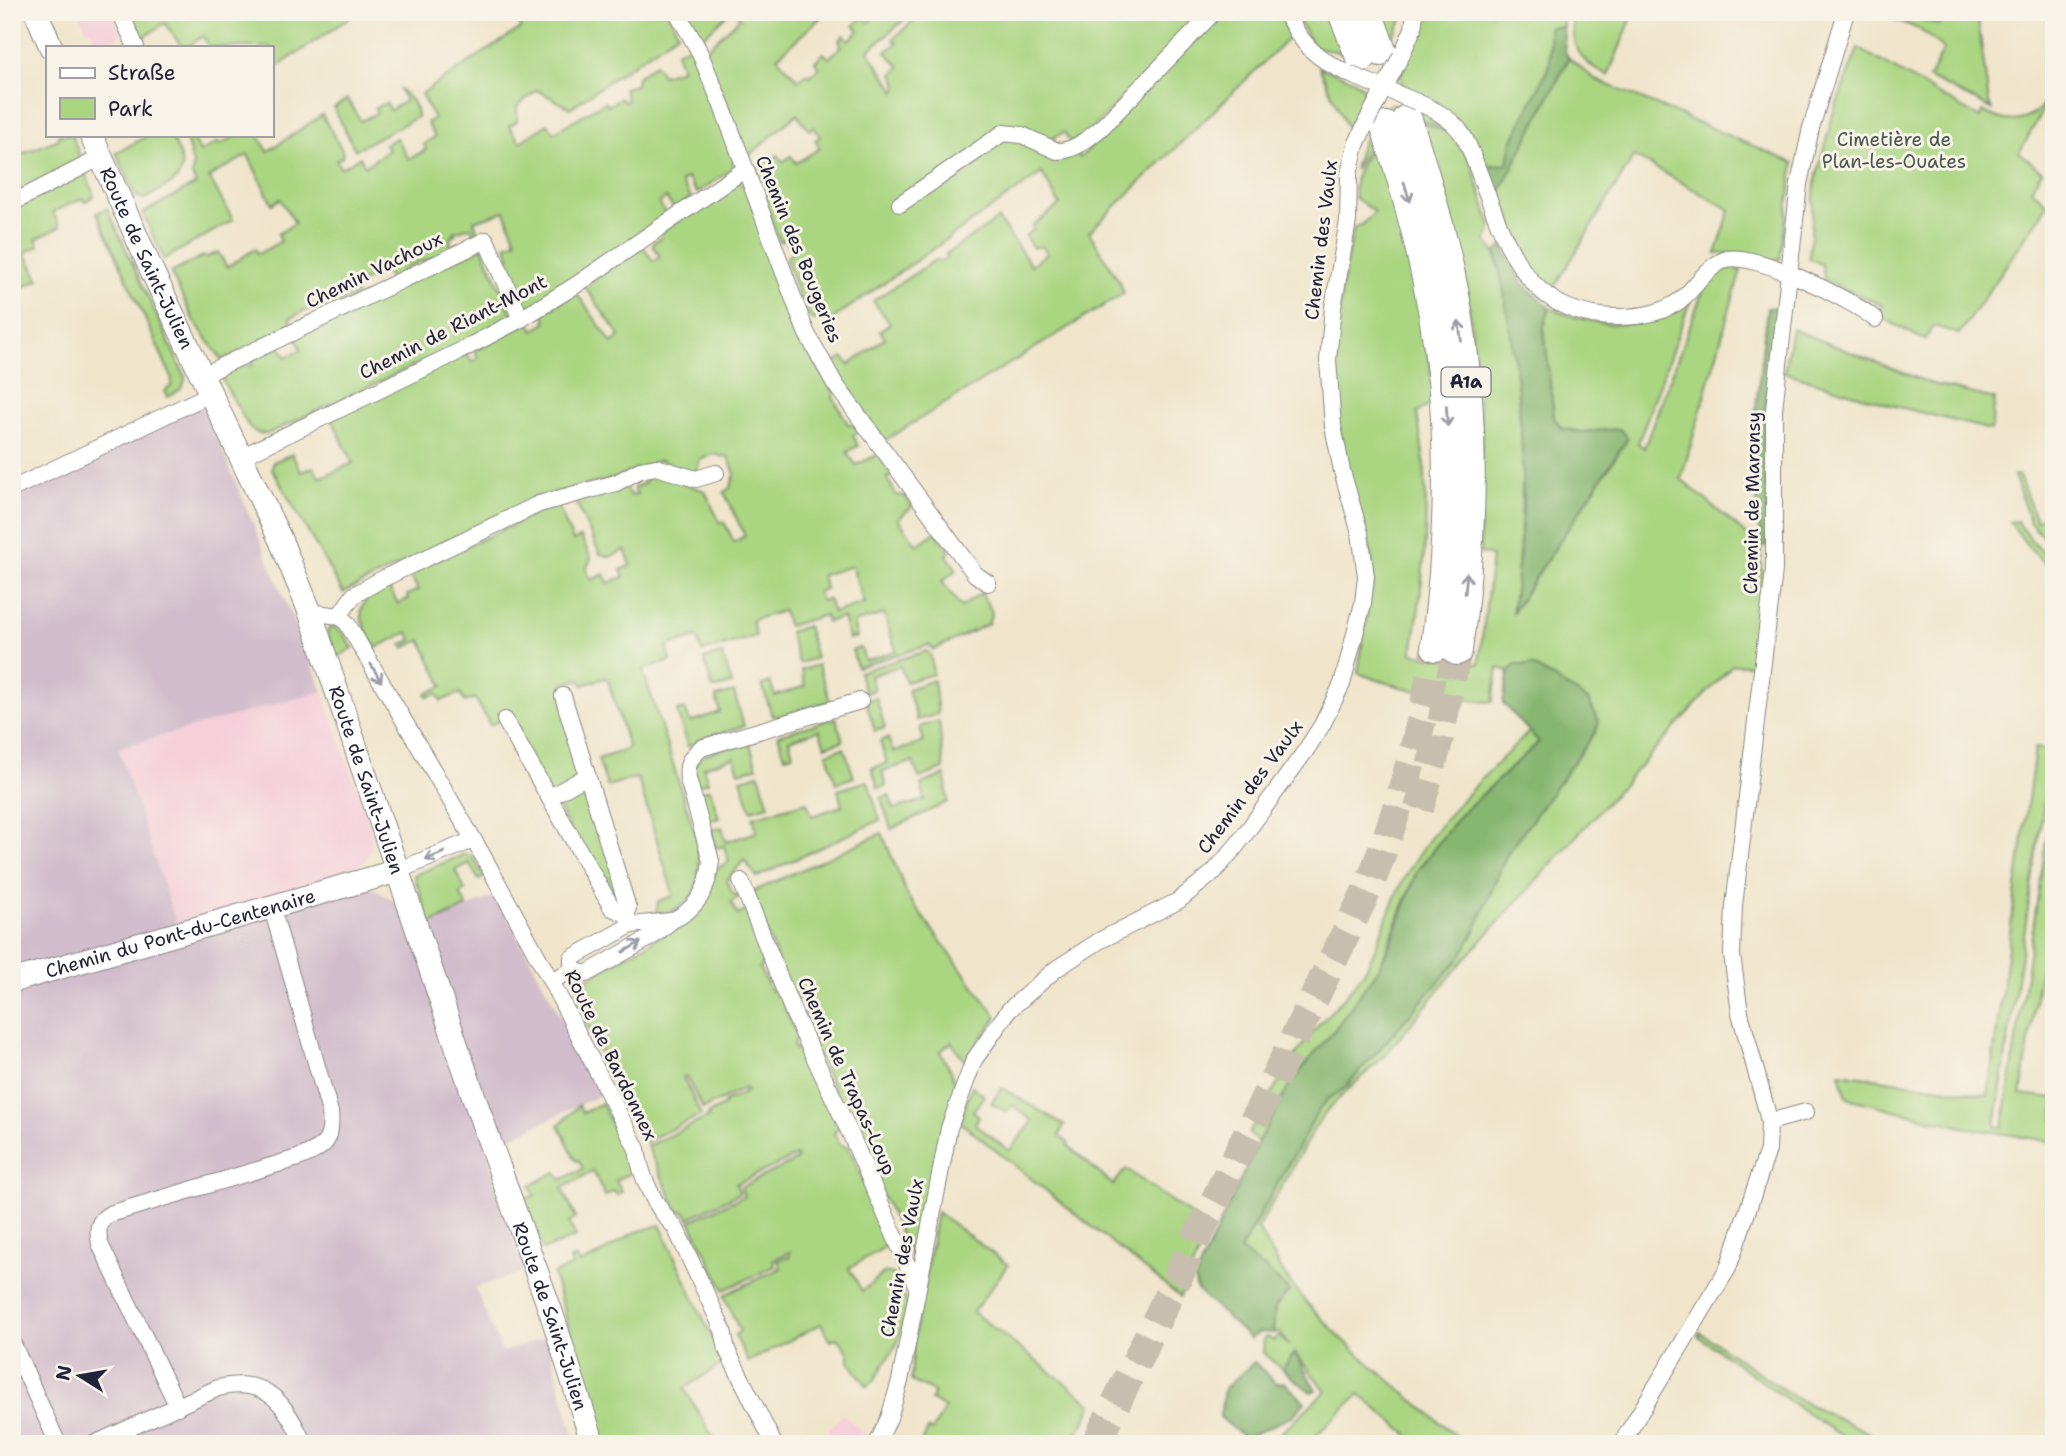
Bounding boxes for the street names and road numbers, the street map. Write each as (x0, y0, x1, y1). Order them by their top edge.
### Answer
street label: Chemin des Bougeries (750, 152, 848, 346)
street label: Chemin des Vaulx (1299, 158, 1343, 321)
street label: Route de Saint-Julien (94, 163, 200, 353)
street label: Chemin Vachoux (301, 226, 447, 314)
street label: Chemin de Riant-Mont (355, 269, 551, 385)
road number: A1a (1442, 368, 1490, 396)
street label: Chemin de Maronsy (1738, 411, 1766, 595)
street label: Route de Saint-Julien (323, 682, 410, 877)
street label: Chemin des Vaulx (1192, 715, 1308, 859)
street label: Chemin du Pont-du-Centenaire (42, 882, 318, 983)
street label: Route de Bardonnex (559, 966, 663, 1145)
street label: Chemin de Trapas-Loup (792, 973, 902, 1179)
street label: Chemin des Vaulx (874, 1176, 930, 1339)
street label: Route de Saint-Julien (507, 1218, 594, 1413)

